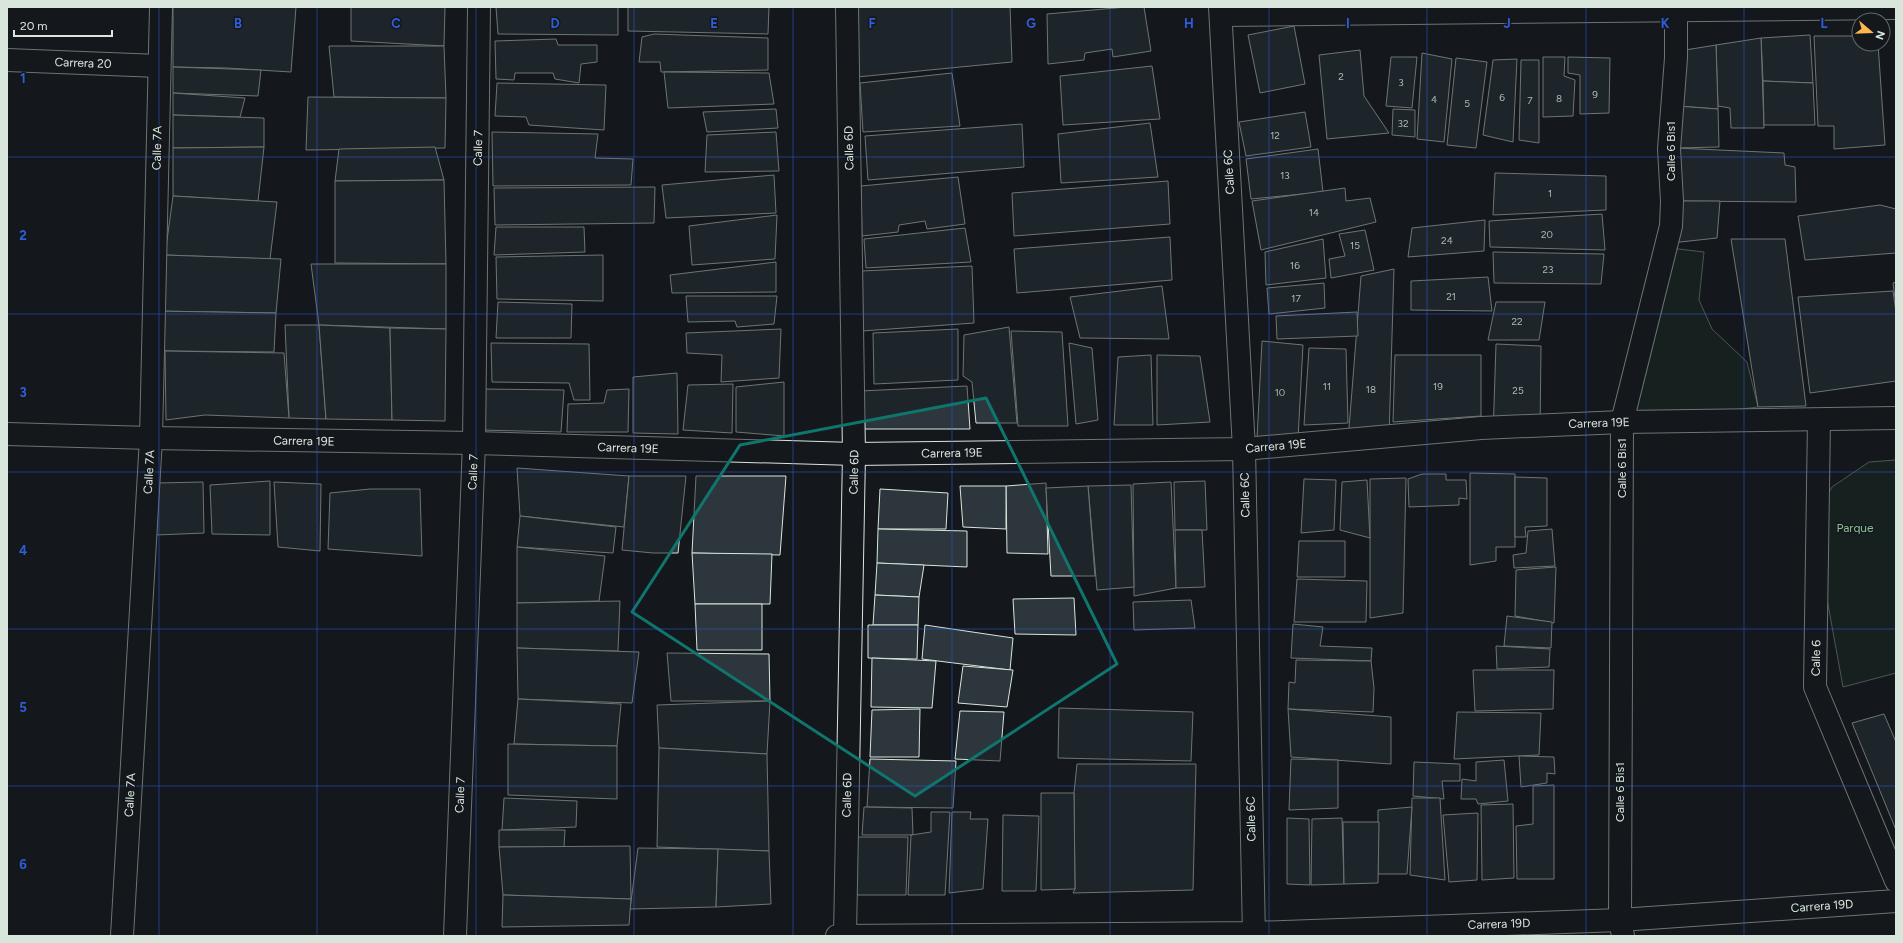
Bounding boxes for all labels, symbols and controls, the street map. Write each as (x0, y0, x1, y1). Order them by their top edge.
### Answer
scale bar (14, 12, 112, 38)
north arrow (1851, 12, 1891, 52)
text: B (234, 16, 242, 31)
text: C (391, 16, 401, 31)
text: D (550, 16, 560, 31)
text: E (710, 16, 718, 31)
text: F (868, 16, 876, 31)
text: G (1026, 16, 1036, 31)
text: H (1184, 16, 1194, 31)
text: I (1346, 16, 1350, 31)
text: J (1503, 16, 1511, 31)
text: K (1661, 16, 1670, 31)
text: L (1821, 16, 1828, 31)
text: 20 m (20, 19, 48, 33)
text: N (1872, 29, 1888, 41)
street label: Carrera 20 (54, 55, 112, 71)
house number: 2 (1338, 70, 1344, 83)
text: 1 (20, 71, 26, 86)
house number: 3 (1398, 76, 1404, 89)
house number: 9 (1592, 88, 1598, 101)
house number: 6 (1499, 91, 1505, 104)
house number: 8 (1556, 92, 1562, 105)
house number: 4 (1431, 93, 1437, 106)
house number: 7 (1527, 94, 1533, 107)
house number: 5 (1464, 97, 1470, 110)
house number: 32 (1397, 117, 1409, 130)
street label: Calle 6 Bis1 (1664, 121, 1678, 181)
street label: Calle 7A (150, 126, 164, 170)
street label: Calle 6D (842, 126, 856, 170)
street label: Calle 7 (471, 129, 485, 166)
house number: 12 (1270, 129, 1280, 142)
street label: Calle 6C (1221, 149, 1237, 195)
house number: 13 (1280, 169, 1290, 182)
house number: 1 (1548, 187, 1552, 200)
house number: 14 (1309, 206, 1319, 219)
text: 2 (19, 228, 27, 243)
house number: 20 (1541, 228, 1553, 241)
house number: 24 (1441, 234, 1453, 247)
house number: 15 (1350, 239, 1360, 252)
house number: 16 (1290, 259, 1300, 272)
house number: 23 (1542, 263, 1554, 276)
house number: 21 (1446, 290, 1456, 303)
house number: 17 (1291, 292, 1301, 305)
house number: 22 (1511, 315, 1523, 328)
house number: 11 (1323, 380, 1331, 393)
house number: 19 (1433, 380, 1443, 393)
house number: 18 (1366, 383, 1376, 396)
house number: 25 (1512, 384, 1524, 397)
text: 3 (19, 385, 27, 400)
house number: 10 (1275, 386, 1285, 399)
street label: Carrera 19E (1568, 415, 1630, 431)
street label: Carrera 19E (273, 433, 335, 449)
street label: Carrera 19E (1245, 436, 1307, 456)
street label: Calle 6 Bis1 (1615, 438, 1629, 498)
street label: Carrera 19E (597, 440, 659, 456)
street label: Carrera 19E (921, 445, 983, 461)
street label: Calle 7A (141, 450, 157, 494)
street label: Calle 6D (847, 450, 861, 494)
street label: Calle 7 (465, 453, 481, 490)
street label: Calle 6C (1238, 472, 1252, 518)
park label: Parque (1836, 521, 1874, 535)
text: 4 (19, 543, 27, 558)
street label: Calle 6 (1809, 639, 1823, 676)
text: 5 (19, 700, 27, 715)
street label: Calle 6 Bis1 (1613, 762, 1627, 822)
street label: Calle 7A (122, 773, 138, 817)
street label: Calle 6D (840, 773, 854, 817)
street label: Calle 7 (452, 776, 468, 813)
street label: Calle 6C (1244, 796, 1258, 842)
text: 6 (19, 857, 27, 872)
street label: Carrera 19D (1790, 897, 1854, 915)
street label: Carrera 19D (1467, 916, 1531, 932)

